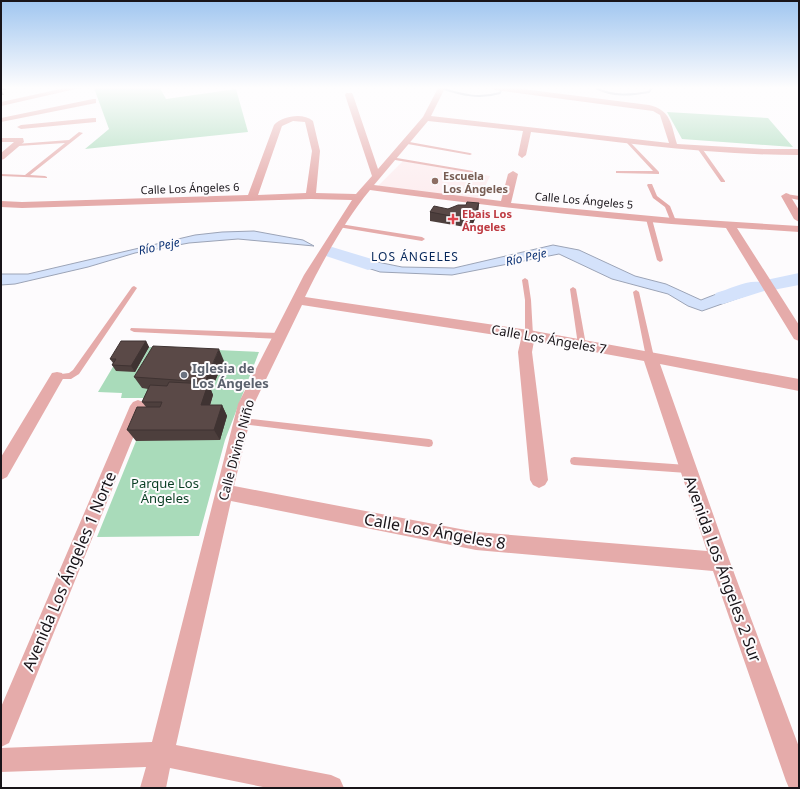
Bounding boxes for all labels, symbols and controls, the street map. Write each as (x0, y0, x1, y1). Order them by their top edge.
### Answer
place label: Escuela Los Ángeles (443, 168, 509, 196)
marker: Escuela Los Ángeles (430, 176, 440, 186)
street label: Calle Los Ángeles 6 (140, 179, 240, 197)
street label: Calle Los Ángeles 5 (534, 188, 634, 212)
place label: Ebais Los Ángeles (462, 206, 512, 234)
marker: Ebais Los Ángeles (447, 213, 459, 225)
water label: Río Peje (137, 233, 181, 259)
water label: Río Peje (504, 244, 548, 270)
district label: LOS ÁNGELES (371, 248, 459, 265)
street label: Calle Los Ángeles 7 (490, 320, 608, 358)
place label: Iglesia de Los Ángeles (192, 359, 269, 392)
marker: Iglesia de Los Ángeles (179, 370, 189, 380)
street label: Calle Divino Niño (214, 397, 258, 503)
street label: Avenida Los Ángeles 1 Norte (17, 468, 121, 674)
street label: Avenida Los Ángeles 2 Sur (679, 473, 767, 666)
park label: Parque Los Ángeles (131, 474, 199, 507)
street label: Calle Los Ángeles 8 (362, 508, 508, 554)

